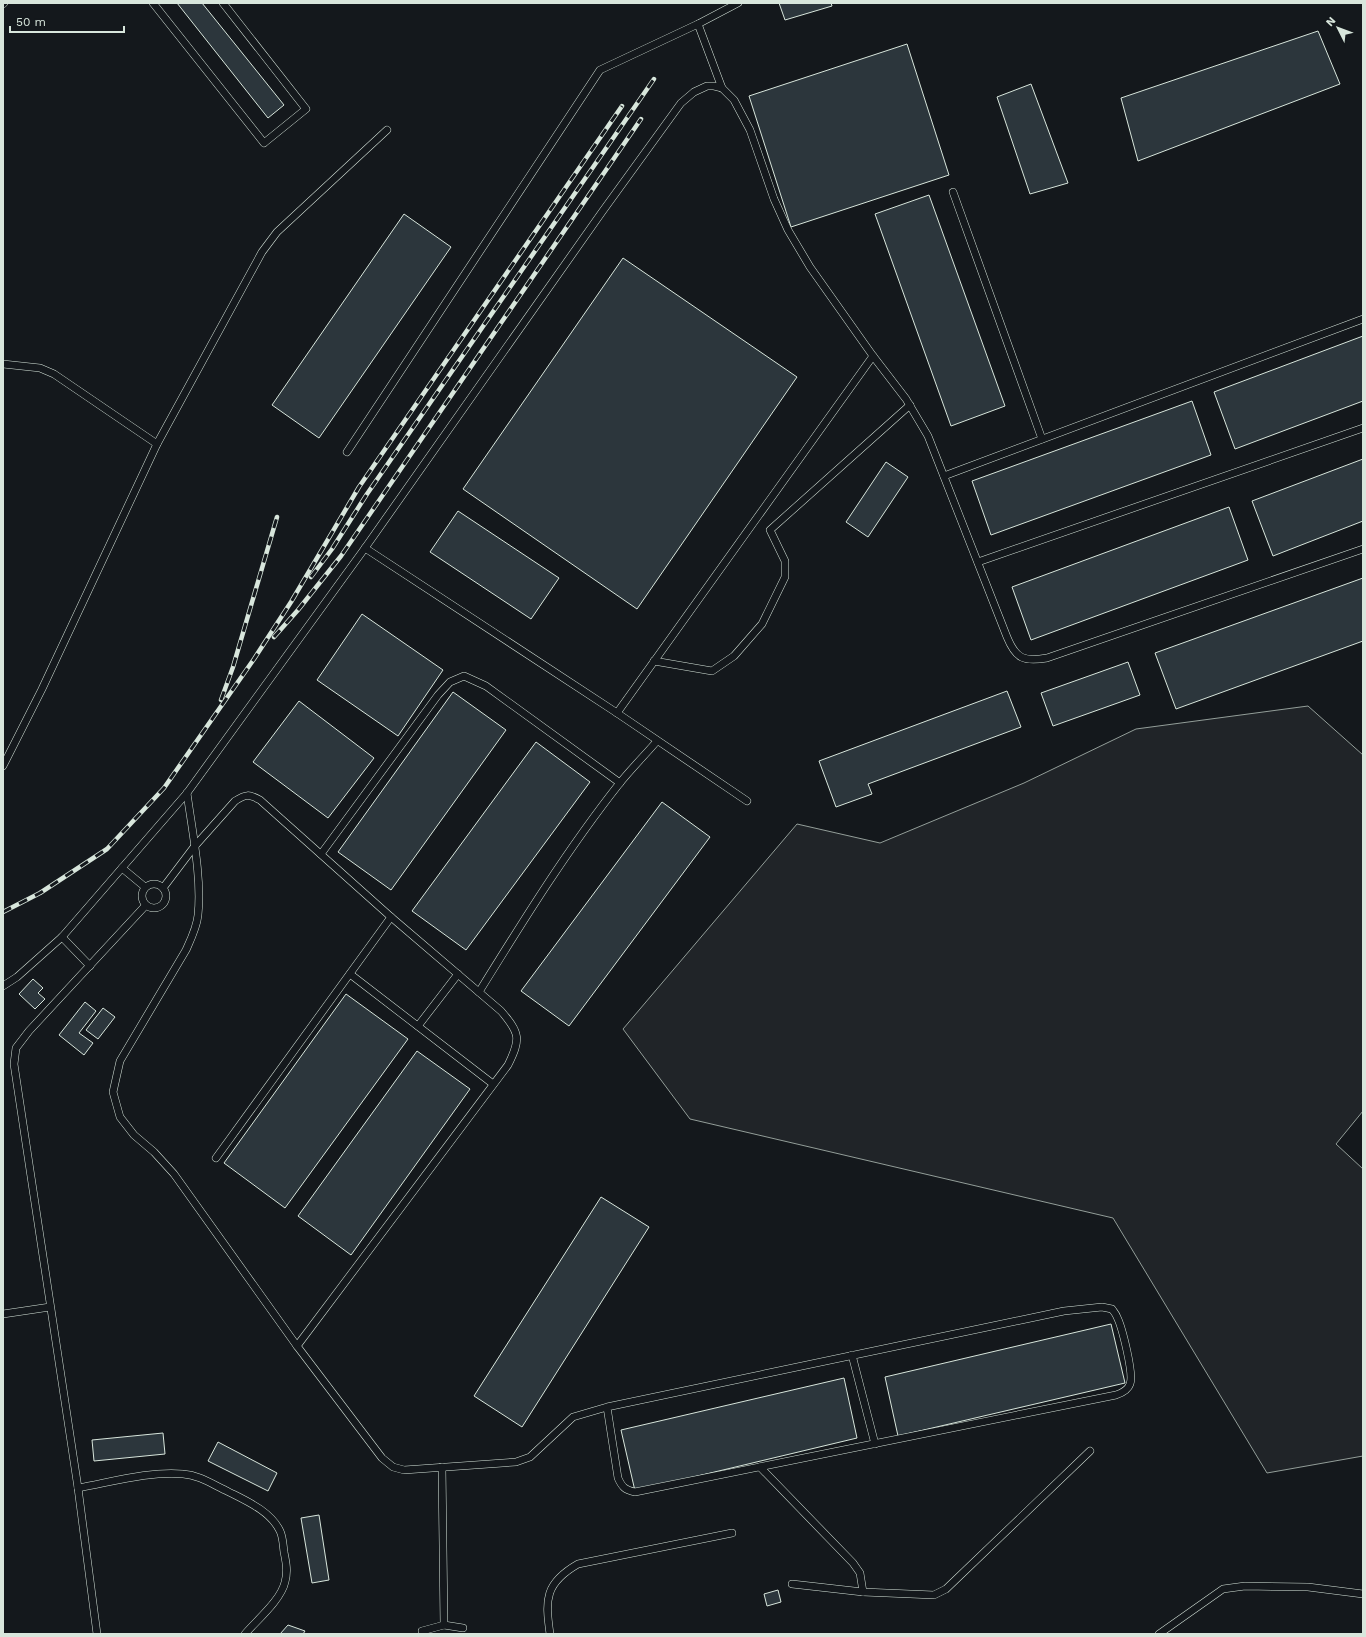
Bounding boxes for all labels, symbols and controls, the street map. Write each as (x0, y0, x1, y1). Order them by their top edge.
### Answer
scale bar (10, 8, 124, 34)
north arrow (1318, 8, 1358, 48)
text: N (1323, 14, 1338, 29)
text: 50 m (16, 15, 46, 29)

